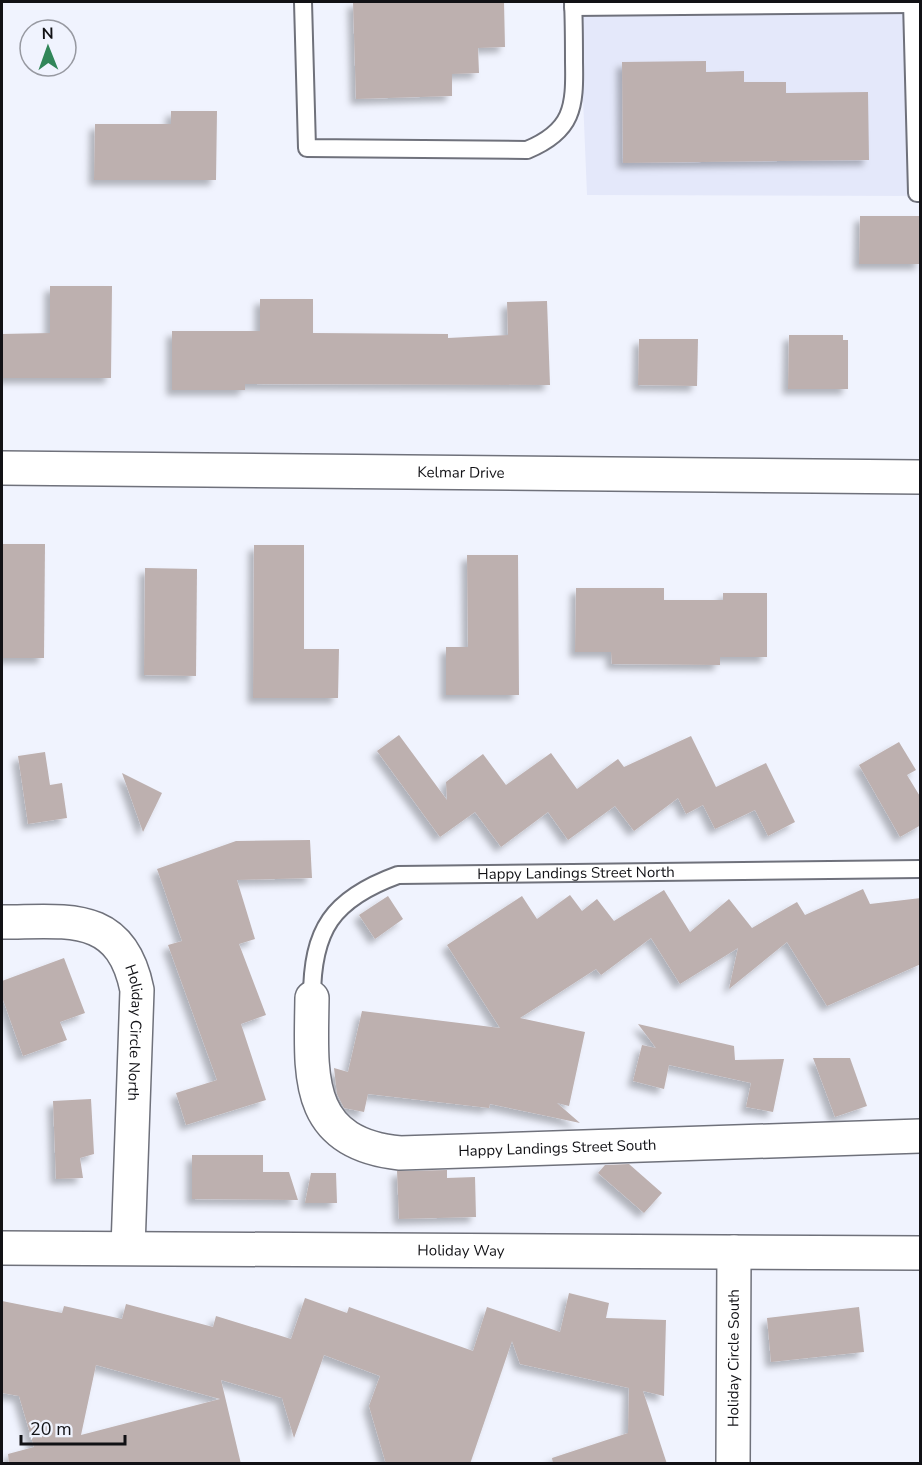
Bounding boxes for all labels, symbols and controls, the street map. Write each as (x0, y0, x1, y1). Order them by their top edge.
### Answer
north arrow (18, 18, 78, 78)
text: N (42, 23, 54, 45)
street label: Kelmar Drive (417, 462, 505, 483)
street label: Happy Landings Street North (477, 862, 675, 884)
street label: Holiday Circle North (120, 962, 147, 1101)
street label: Happy Landings Street South (458, 1135, 657, 1161)
street label: Holiday Way (417, 1240, 505, 1261)
street label: Holiday Circle South (723, 1289, 744, 1427)
scale bar (21, 1408, 124, 1446)
text: 20 m (30, 1417, 72, 1441)

